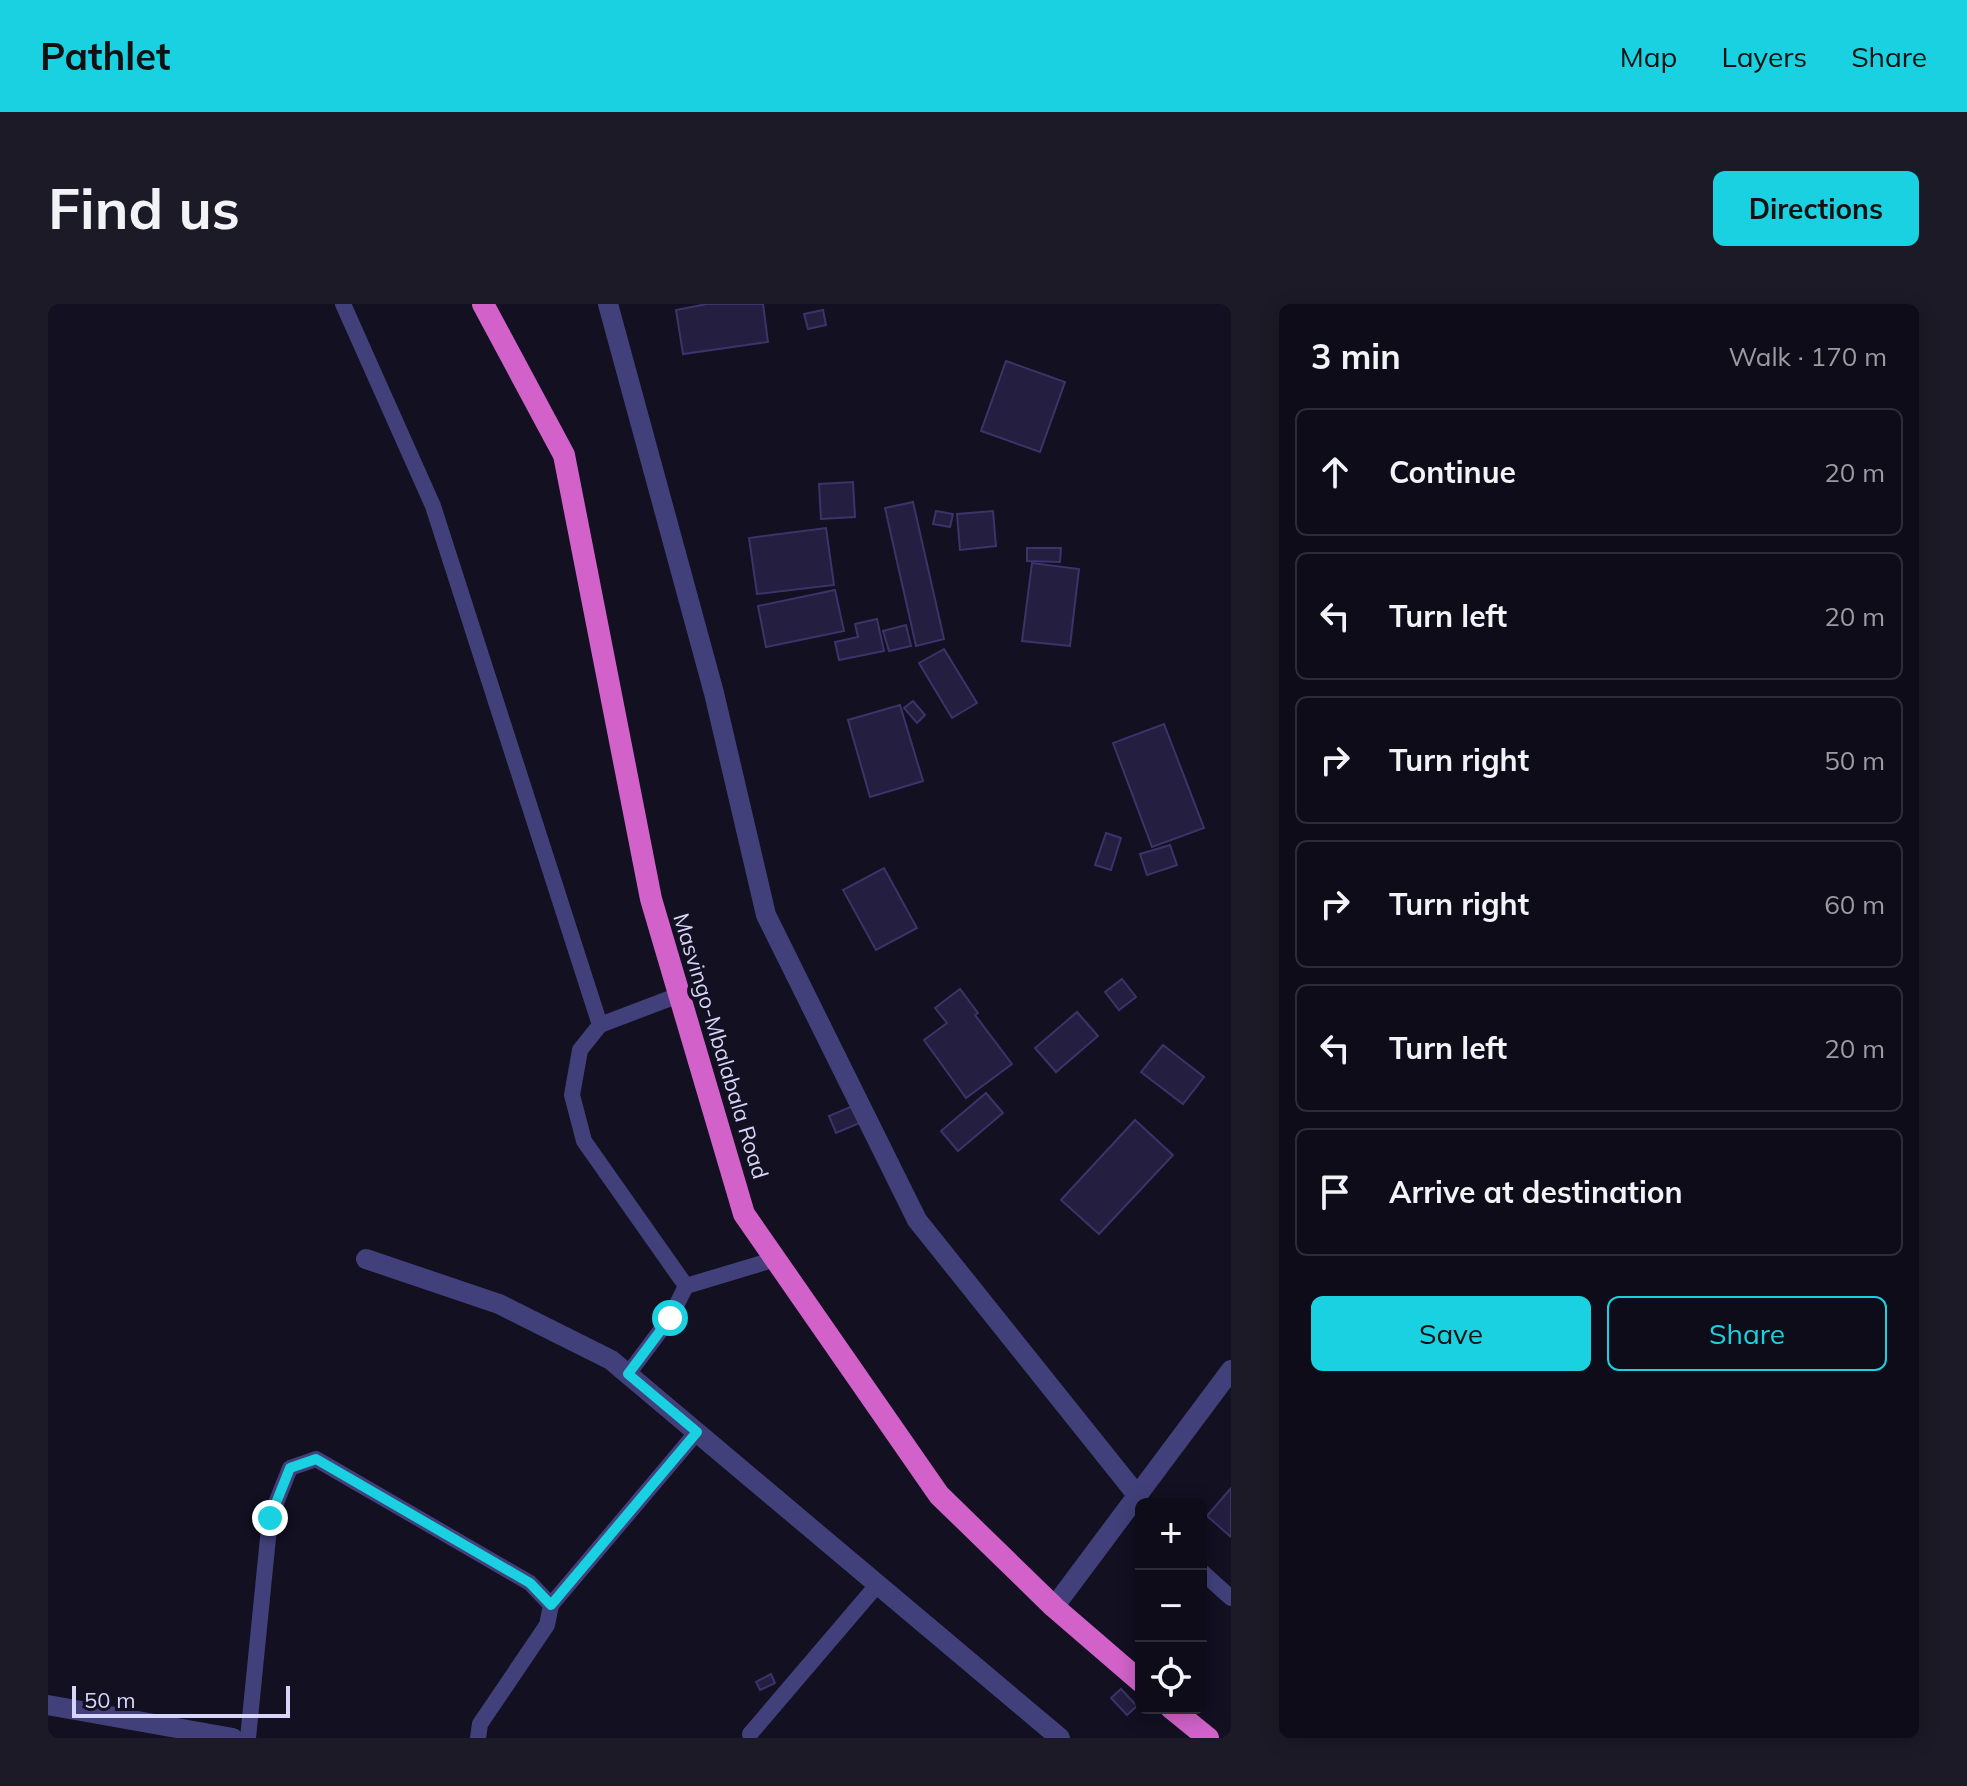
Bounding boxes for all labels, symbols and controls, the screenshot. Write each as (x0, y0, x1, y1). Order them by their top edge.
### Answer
text: Pathlet (40, 32, 170, 80)
text: Map (1620, 39, 1677, 74)
text: Layers (1721, 39, 1807, 74)
text: Share (1851, 39, 1927, 74)
button: Directions (1713, 171, 1919, 246)
text: Find us (48, 173, 240, 243)
text: 3 min (1311, 335, 1401, 378)
text: Walk · 170 m (1728, 340, 1887, 373)
icon: ahead (1313, 450, 1357, 494)
text: Continue (1389, 453, 1516, 491)
text: 20 m (1824, 456, 1885, 489)
icon: left (1313, 594, 1357, 638)
text: Turn left (1389, 597, 1507, 635)
text: 20 m (1824, 600, 1885, 633)
icon: right (1313, 738, 1357, 782)
text: Turn right (1389, 741, 1529, 779)
text: 50 m (1824, 744, 1885, 777)
icon: right (1313, 882, 1357, 926)
text: Turn right (1389, 885, 1529, 923)
text: 60 m (1824, 888, 1885, 921)
street label: Masvingo-Mbalabala Road (667, 910, 775, 1182)
icon: left (1313, 1026, 1357, 1070)
text: Turn left (1389, 1029, 1507, 1067)
text: 20 m (1824, 1032, 1885, 1065)
icon: arrive (1313, 1170, 1357, 1214)
text: Arrive at destination (1389, 1173, 1683, 1211)
button: Save (1311, 1296, 1591, 1371)
button: Share (1607, 1296, 1887, 1371)
route start (652, 1300, 688, 1336)
map controls (1135, 1498, 1207, 1714)
button: + (1135, 1498, 1207, 1570)
route end (252, 1500, 288, 1536)
button: − (1135, 1570, 1207, 1642)
button: locate (1135, 1642, 1207, 1714)
scale bar (72, 1682, 290, 1718)
text: 50 m (84, 1686, 135, 1714)

